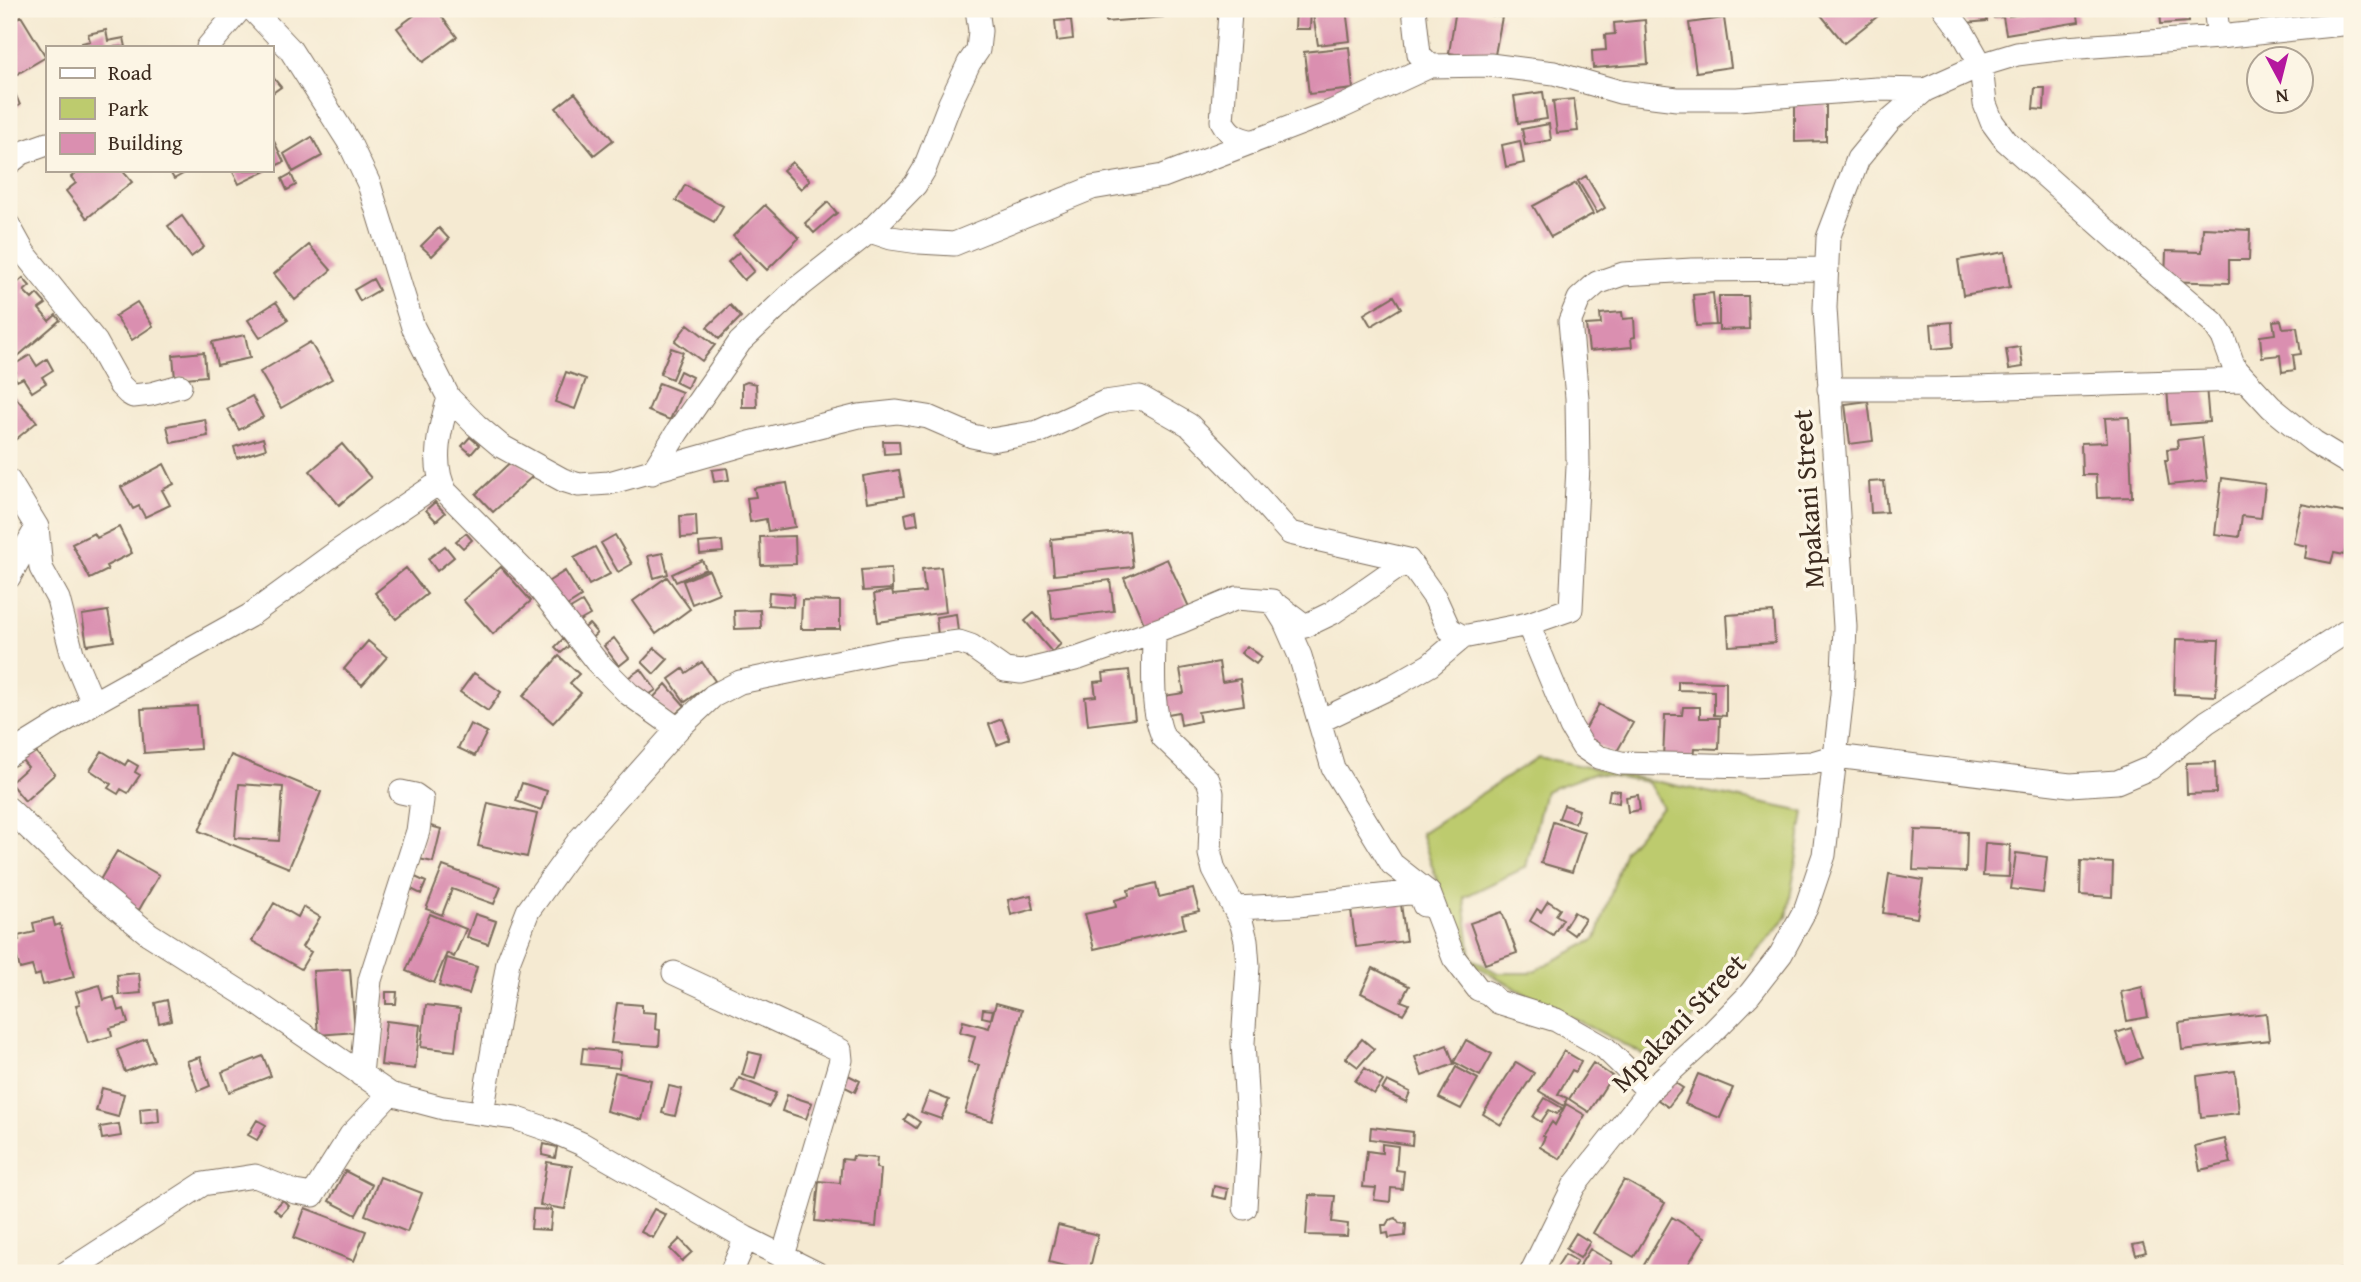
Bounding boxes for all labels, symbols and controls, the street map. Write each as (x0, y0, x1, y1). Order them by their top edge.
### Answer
legend (46, 46, 273, 172)
north arrow (2246, 46, 2316, 116)
text: Road (108, 57, 153, 88)
text: N (2274, 82, 2290, 112)
text: Park (108, 93, 149, 124)
text: Building (108, 127, 183, 158)
street label: Mpakani Street (1780, 408, 1834, 590)
street label: Mpakani Street (1601, 943, 1755, 1101)

